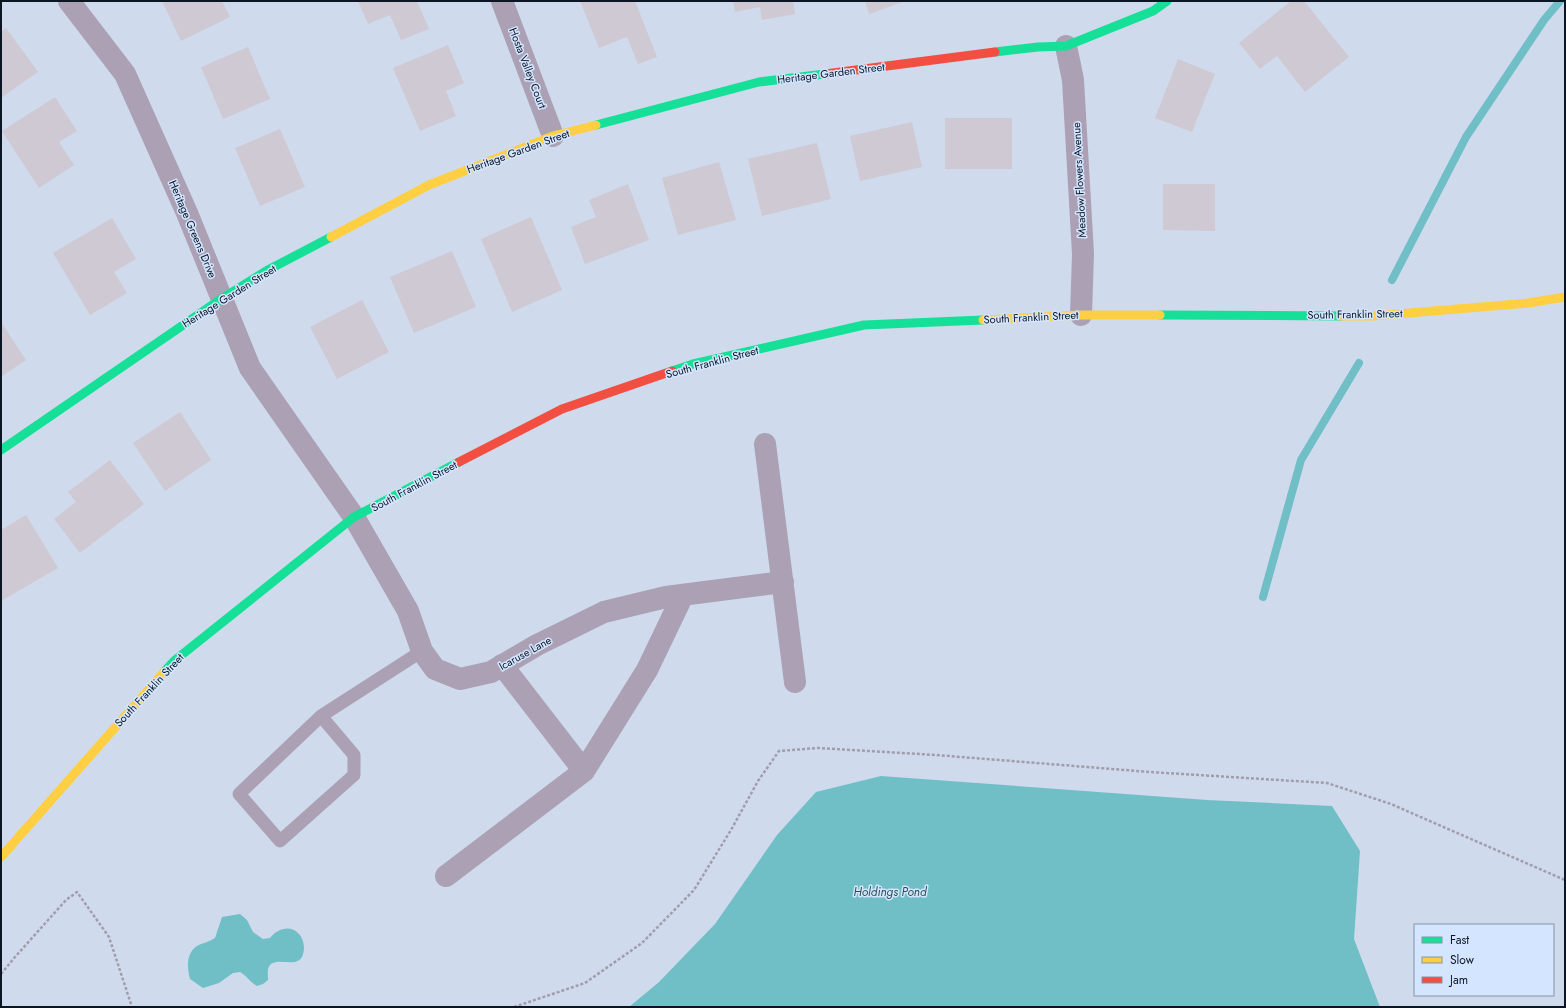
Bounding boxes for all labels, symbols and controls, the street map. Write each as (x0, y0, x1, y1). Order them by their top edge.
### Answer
street label: Hosta Valley Court (505, 25, 551, 111)
street label: Heritage Garden Street (776, 58, 886, 88)
street label: Meadow Flowers Avenue (1068, 122, 1090, 238)
street label: Heritage Garden Street (464, 125, 572, 177)
street label: Heritage Greens Drive (165, 178, 221, 281)
street label: Heritage Garden Street (179, 260, 279, 331)
street label: South Franklin Street (1307, 305, 1403, 323)
street label: South Franklin Street (983, 307, 1079, 327)
street label: South Franklin Street (664, 342, 760, 382)
street label: South Franklin Street (368, 456, 460, 515)
street label: Icaruse Lane (496, 632, 554, 674)
street label: South Franklin Street (111, 649, 188, 730)
water label: Holdings Pond (853, 883, 928, 901)
legend (1414, 924, 1554, 996)
text: Fast (1450, 931, 1469, 949)
text: Slow (1450, 951, 1475, 969)
text: Jam (1448, 971, 1468, 989)

